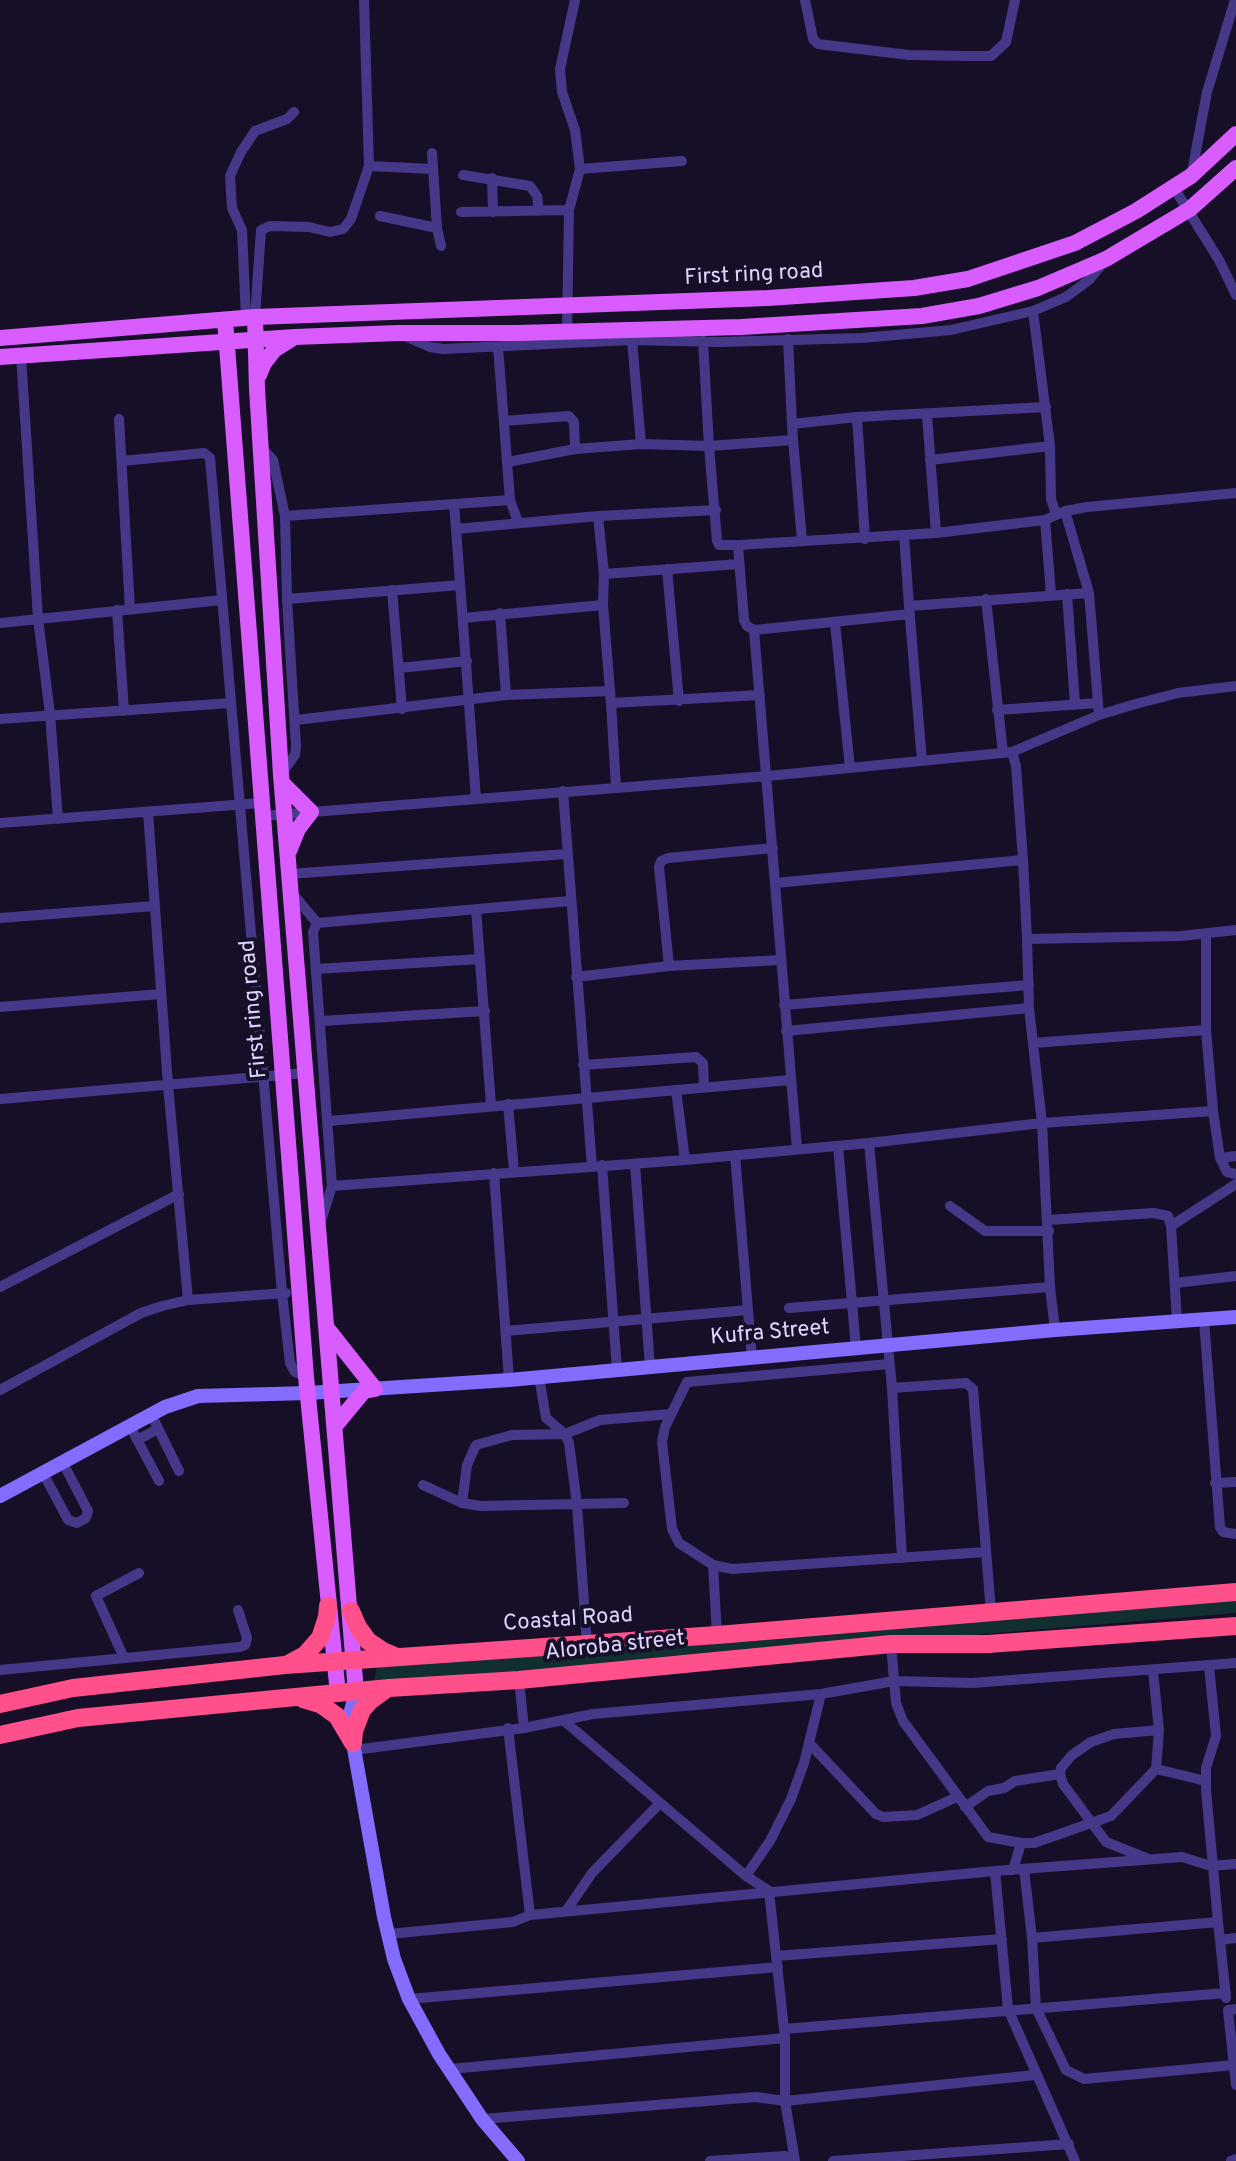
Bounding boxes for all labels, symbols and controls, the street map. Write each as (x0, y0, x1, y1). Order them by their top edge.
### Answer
street label: First ring road (684, 259, 824, 293)
street label: First ring road (236, 939, 274, 1079)
street label: Kufra Street (709, 1316, 831, 1352)
street label: Coastal Road (502, 1603, 634, 1639)
street label: Aloroba street (544, 1627, 686, 1667)

